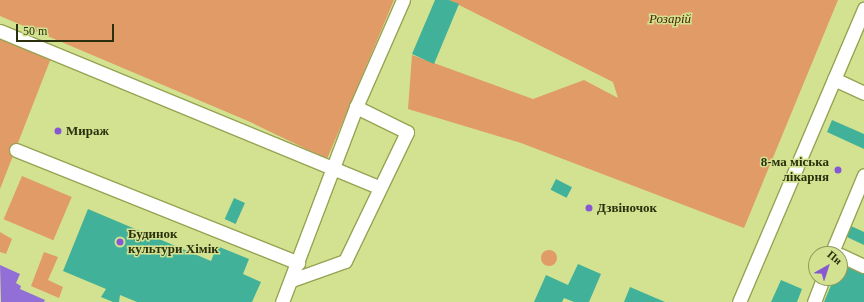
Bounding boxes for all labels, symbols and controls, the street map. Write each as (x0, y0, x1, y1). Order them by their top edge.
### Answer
park label: Розарій (649, 11, 691, 27)
scale bar (18, 16, 116, 42)
text: 50 m (23, 24, 47, 38)
place label: Мираж (66, 123, 109, 139)
marker: Мираж (53, 126, 63, 136)
place label: 8-ма міська лікарня (761, 155, 829, 186)
marker: 8-ма міська лікарня (832, 164, 844, 176)
place label: Дзвіночок (597, 200, 657, 216)
marker: Дзвіночок (584, 203, 594, 213)
place label: Будинок культури Хімік (128, 227, 219, 258)
marker: Будинок культури Хімік (115, 237, 125, 247)
north arrow (808, 246, 848, 286)
text: Пн (825, 248, 844, 267)

